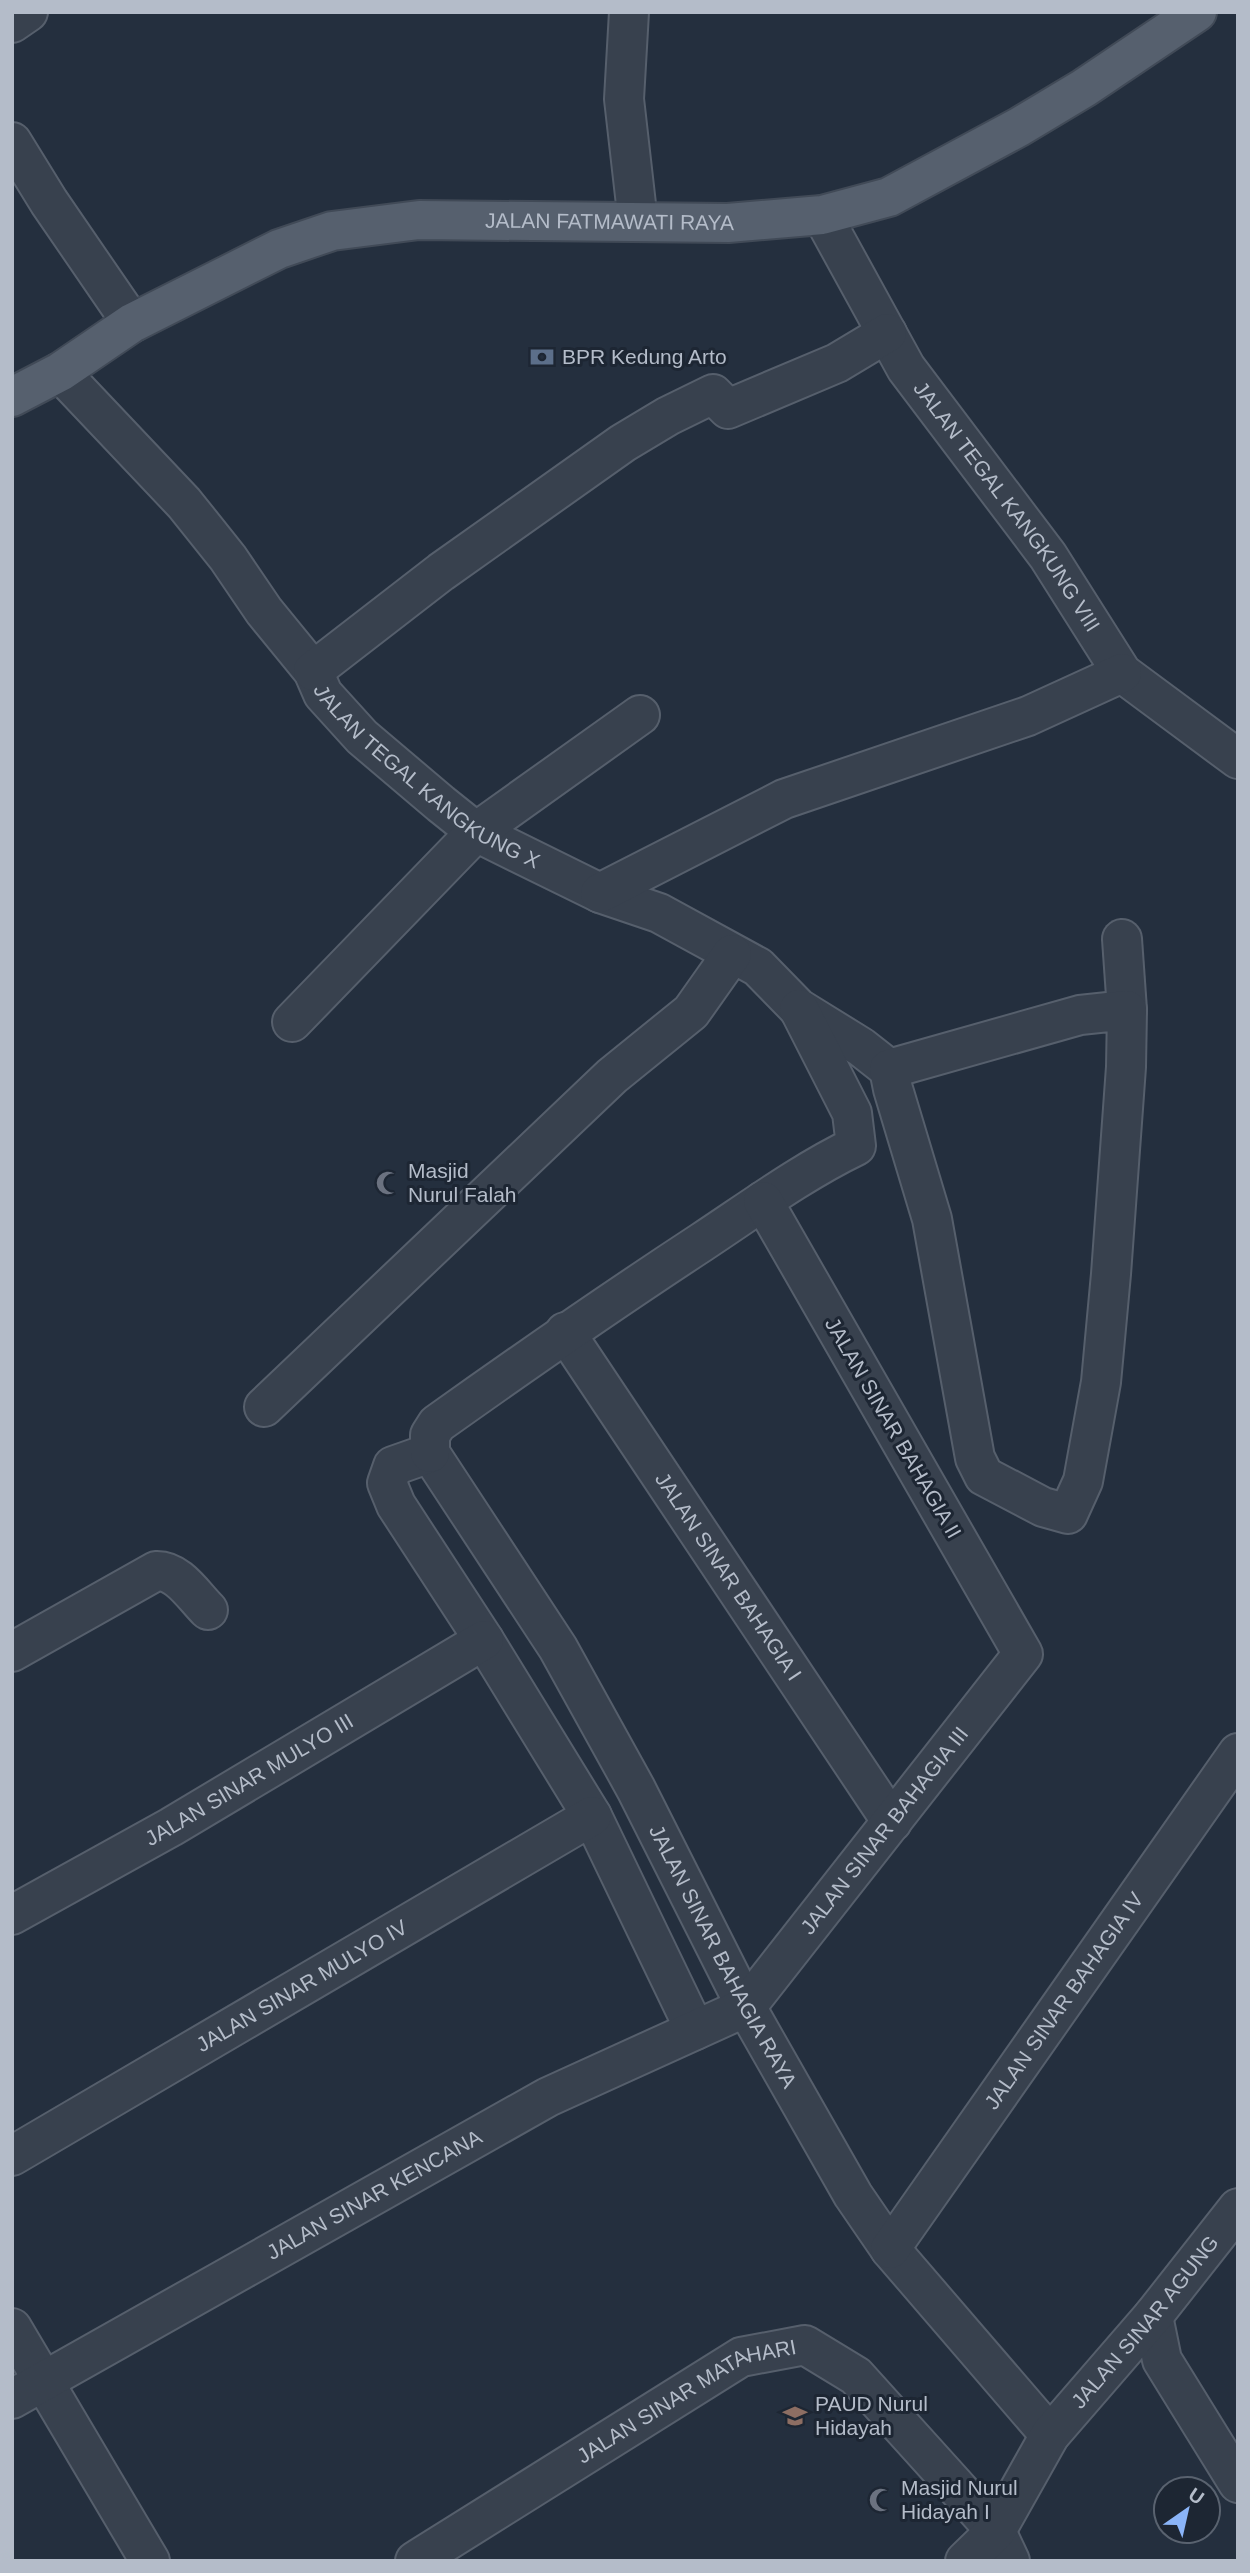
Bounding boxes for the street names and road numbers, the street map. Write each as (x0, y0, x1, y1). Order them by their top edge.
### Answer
street label: JALAN FATMAWATI RAYA (485, 209, 734, 234)
street label: JALAN TEGAL KANGKUNG VIII (909, 377, 1105, 635)
street label: JALAN TEGAL KANGKUNG X (309, 681, 544, 873)
street label: JALAN SINAR BAHAGIA II (821, 1313, 966, 1542)
street label: JALAN SINAR BAHAGIA I (651, 1468, 806, 1685)
street label: JALAN SINAR MULYO III (141, 1709, 357, 1850)
street label: JALAN SINAR BAHAGIA III (796, 1722, 972, 1938)
street label: JALAN SINAR BAHAGIA RAYA (645, 1821, 802, 2092)
street label: JALAN SINAR BAHAGIA IV (980, 1888, 1147, 2113)
street label: JALAN SINAR MULYO IV (192, 1915, 411, 2056)
street label: JALAN SINAR KENCANA (263, 2125, 486, 2264)
street label: JALAN SINAR AGUNG (1067, 2231, 1223, 2413)
street label: JALAN SINAR MATAHARI (573, 2335, 798, 2468)

